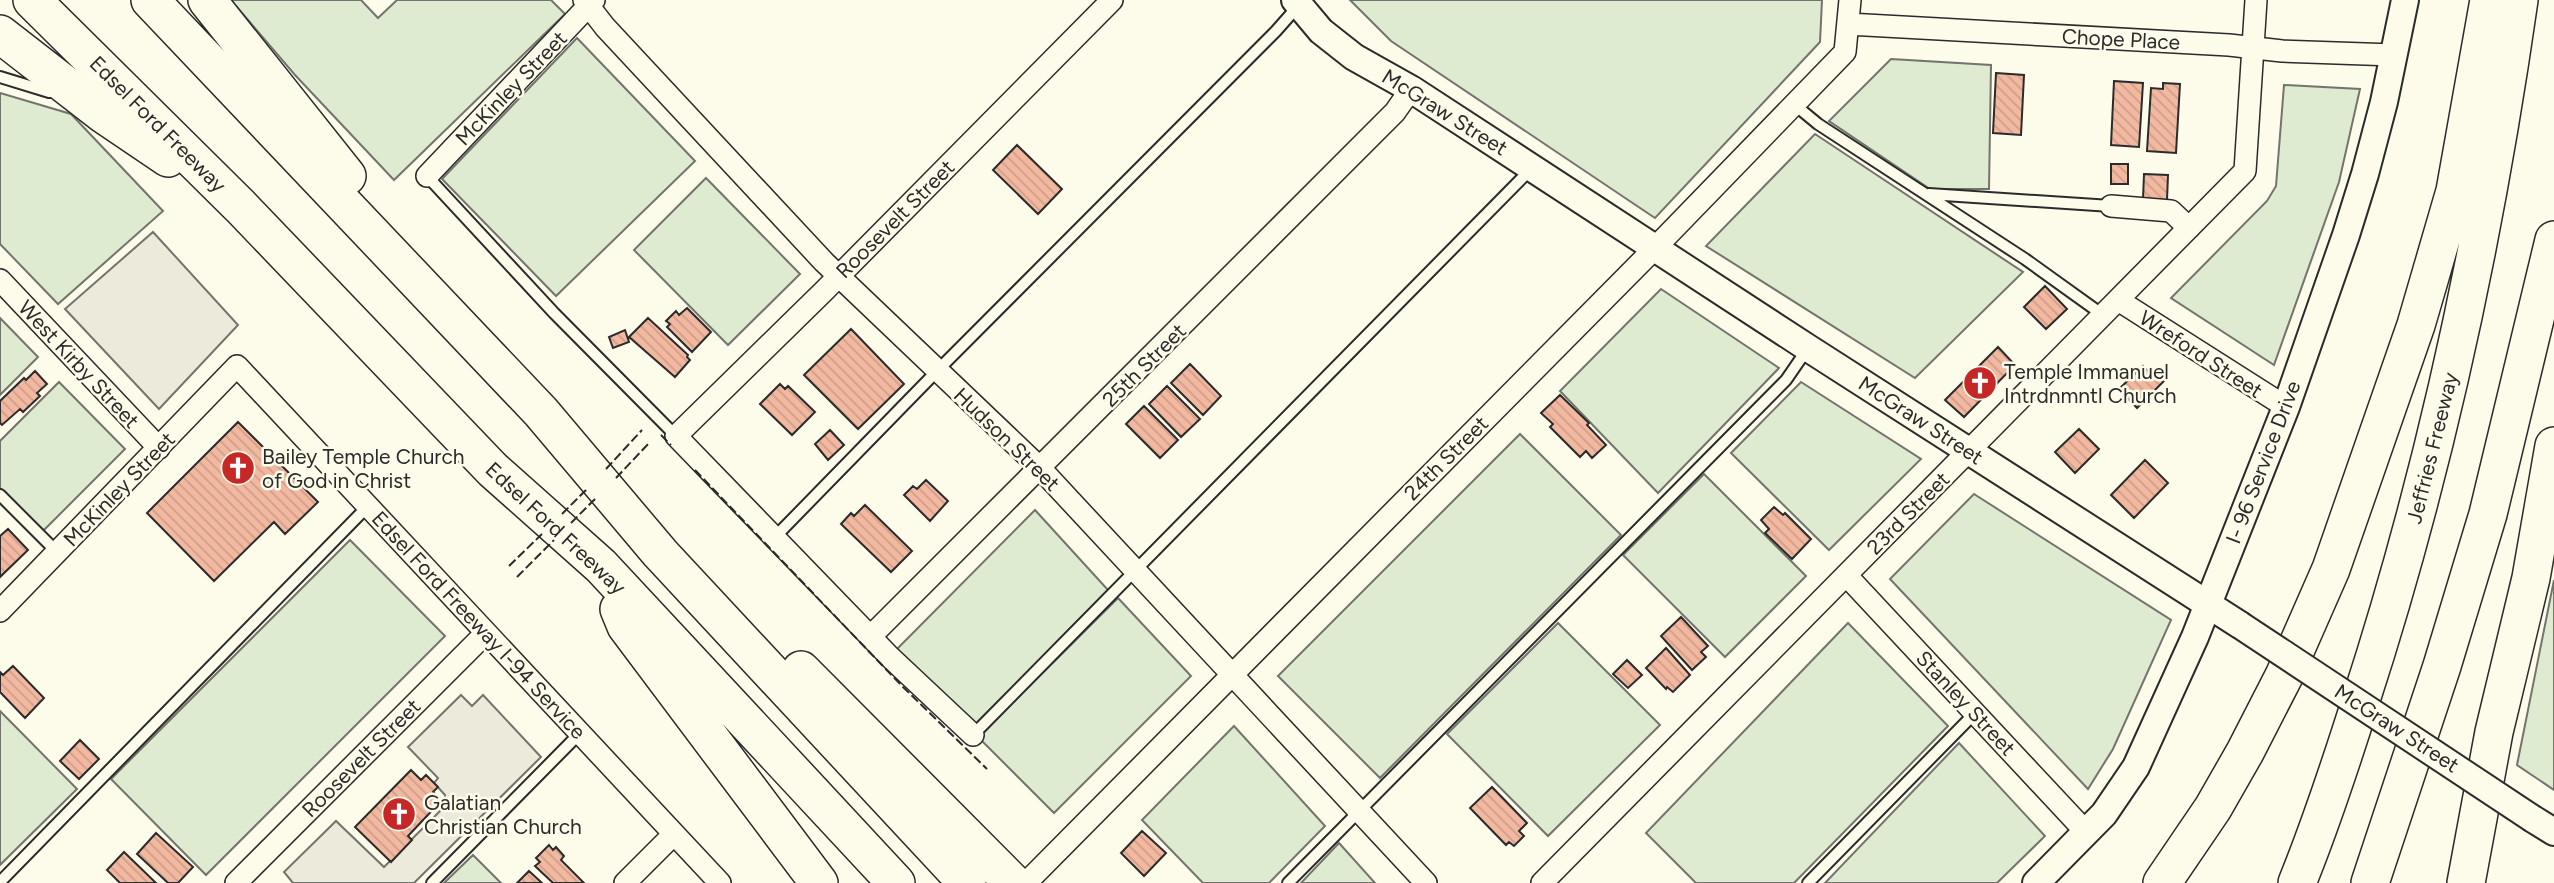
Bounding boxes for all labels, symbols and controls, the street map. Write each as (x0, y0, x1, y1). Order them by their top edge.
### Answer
street label: Chope Place (2061, 23, 2181, 55)
street label: McKinley Street (450, 26, 572, 150)
street label: Edsel Ford Freeway (85, 51, 231, 197)
street label: McGraw Street (1378, 63, 1512, 161)
street label: Roosevelt Street (831, 155, 959, 283)
street label: West Kirby Street (13, 295, 145, 433)
street label: Wreford Street (2135, 305, 2267, 403)
street label: 25th Street (1097, 318, 1191, 412)
place label: Temple Immanuel Intrdnmntl Church (2004, 359, 2177, 408)
church icon: Temple Immanuel Intrdnmntl Church (1961, 364, 1999, 402)
street label: Jeffries Freeway (2401, 370, 2463, 526)
street label: McGraw Street (1854, 371, 1988, 470)
street label: I- 96 Service Drive (2220, 377, 2306, 547)
street label: Hudson Street (949, 382, 1065, 496)
street label: 24th Street (1399, 411, 1493, 505)
street label: McKinley Street (58, 427, 180, 551)
place label: Bailey Temple Church of God in Christ (262, 444, 465, 493)
church icon: Bailey Temple Church of God in Christ (219, 449, 257, 487)
street label: Edsel Ford Freeway (481, 457, 631, 599)
street label: 23rd Street (1861, 466, 1955, 560)
street label: Edsel Ford Freeway I-94 Service (367, 506, 591, 744)
street label: Stanley Street (1911, 645, 2021, 761)
street label: McGraw Street (2330, 679, 2464, 778)
street label: Roosevelt Street (297, 694, 425, 822)
place label: Galatian Christian Church (424, 790, 582, 839)
church icon: Galatian Christian Church (380, 795, 418, 833)

